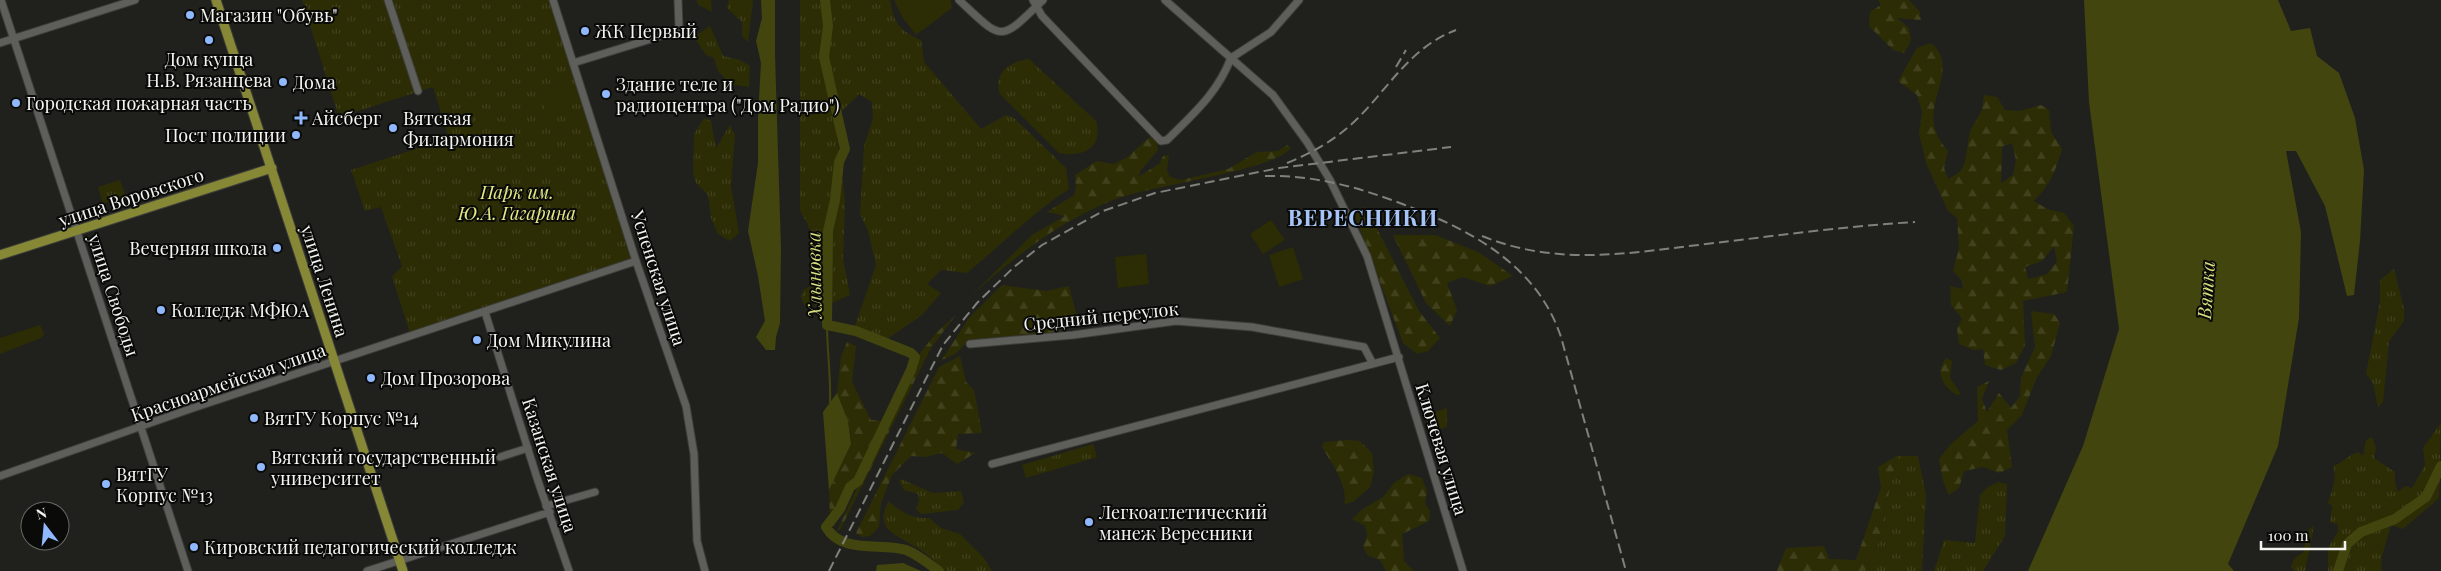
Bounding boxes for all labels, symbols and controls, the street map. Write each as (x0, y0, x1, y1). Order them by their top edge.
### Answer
place label: Магазин "Обувь" (200, 3, 338, 27)
marker: Магазин "Обувь" (184, 9, 196, 21)
place label: ЖК Первый (595, 19, 697, 43)
marker: ЖК Первый (579, 25, 591, 37)
marker: Дом купца Н.В. Рязанцева (203, 34, 215, 46)
place label: Дом купца Н.В. Рязанцева (146, 47, 272, 92)
place label: Дома (293, 70, 336, 94)
place label: Здание теле и радиоцентра ("Дом Радио") (616, 72, 840, 117)
marker: Дома (277, 76, 289, 88)
marker: Здание теле и радиоцентра ("Дом Радио") (600, 88, 612, 100)
place label: Городская пожарная часть (26, 91, 252, 115)
marker: Городская пожарная часть (10, 97, 22, 109)
place label: Айсберг (311, 106, 381, 130)
place label: Вятская Филармония (403, 106, 514, 151)
marker: Айсберг (294, 111, 308, 125)
marker: Вятская Филармония (387, 122, 399, 134)
place label: Пост полиции (165, 123, 286, 147)
marker: Пост полиции (290, 129, 302, 141)
street label: улица Воровского (54, 162, 207, 232)
park label: Парк им. Ю.А. Гагарина (457, 180, 576, 225)
district label: ВЕРЕСНИКИ (1288, 202, 1438, 232)
street label: Успенская улица (626, 206, 692, 349)
street label: улица Ленина (295, 221, 354, 340)
street label: улица Свободы (83, 230, 145, 359)
water label: Хлыновка (799, 231, 827, 320)
place label: Вечерняя школа (129, 236, 267, 260)
marker: Вечерняя школа (271, 242, 283, 254)
water label: Вятка (2190, 260, 2220, 321)
street label: Средний переулок (1022, 296, 1180, 336)
place label: Колледж МФЮА (171, 298, 310, 322)
marker: Колледж МФЮА (155, 304, 167, 316)
place label: Дом Микулина (487, 328, 611, 352)
marker: Дом Микулина (471, 334, 483, 346)
street label: Красноармейская улица (127, 337, 329, 427)
place label: Дом Прозорова (381, 366, 510, 390)
marker: Дом Прозорова (365, 372, 377, 384)
street label: Ключевая улица (1411, 380, 1473, 518)
street label: Казанская улица (517, 395, 583, 535)
place label: ВятГУ Корпус №14 (264, 406, 419, 430)
marker: ВятГУ Корпус №14 (248, 412, 260, 424)
place label: Вятский государственный университет (270, 445, 496, 490)
marker: Вятский государственный университет (255, 461, 267, 473)
place label: ВятГУ Корпус №13 (116, 462, 213, 507)
marker: ВятГУ Корпус №13 (100, 478, 112, 490)
place label: Легкоатлетический манеж Вересники (1098, 500, 1267, 545)
north arrow (20, 501, 70, 551)
text: N (34, 502, 49, 524)
marker: Легкоатлетический манеж Вересники (1083, 516, 1095, 528)
scale bar (2261, 518, 2345, 550)
text: 100 m (2268, 525, 2309, 545)
place label: Кировский педагогический колледж (204, 535, 517, 559)
marker: Кировский педагогический колледж (188, 541, 200, 553)

